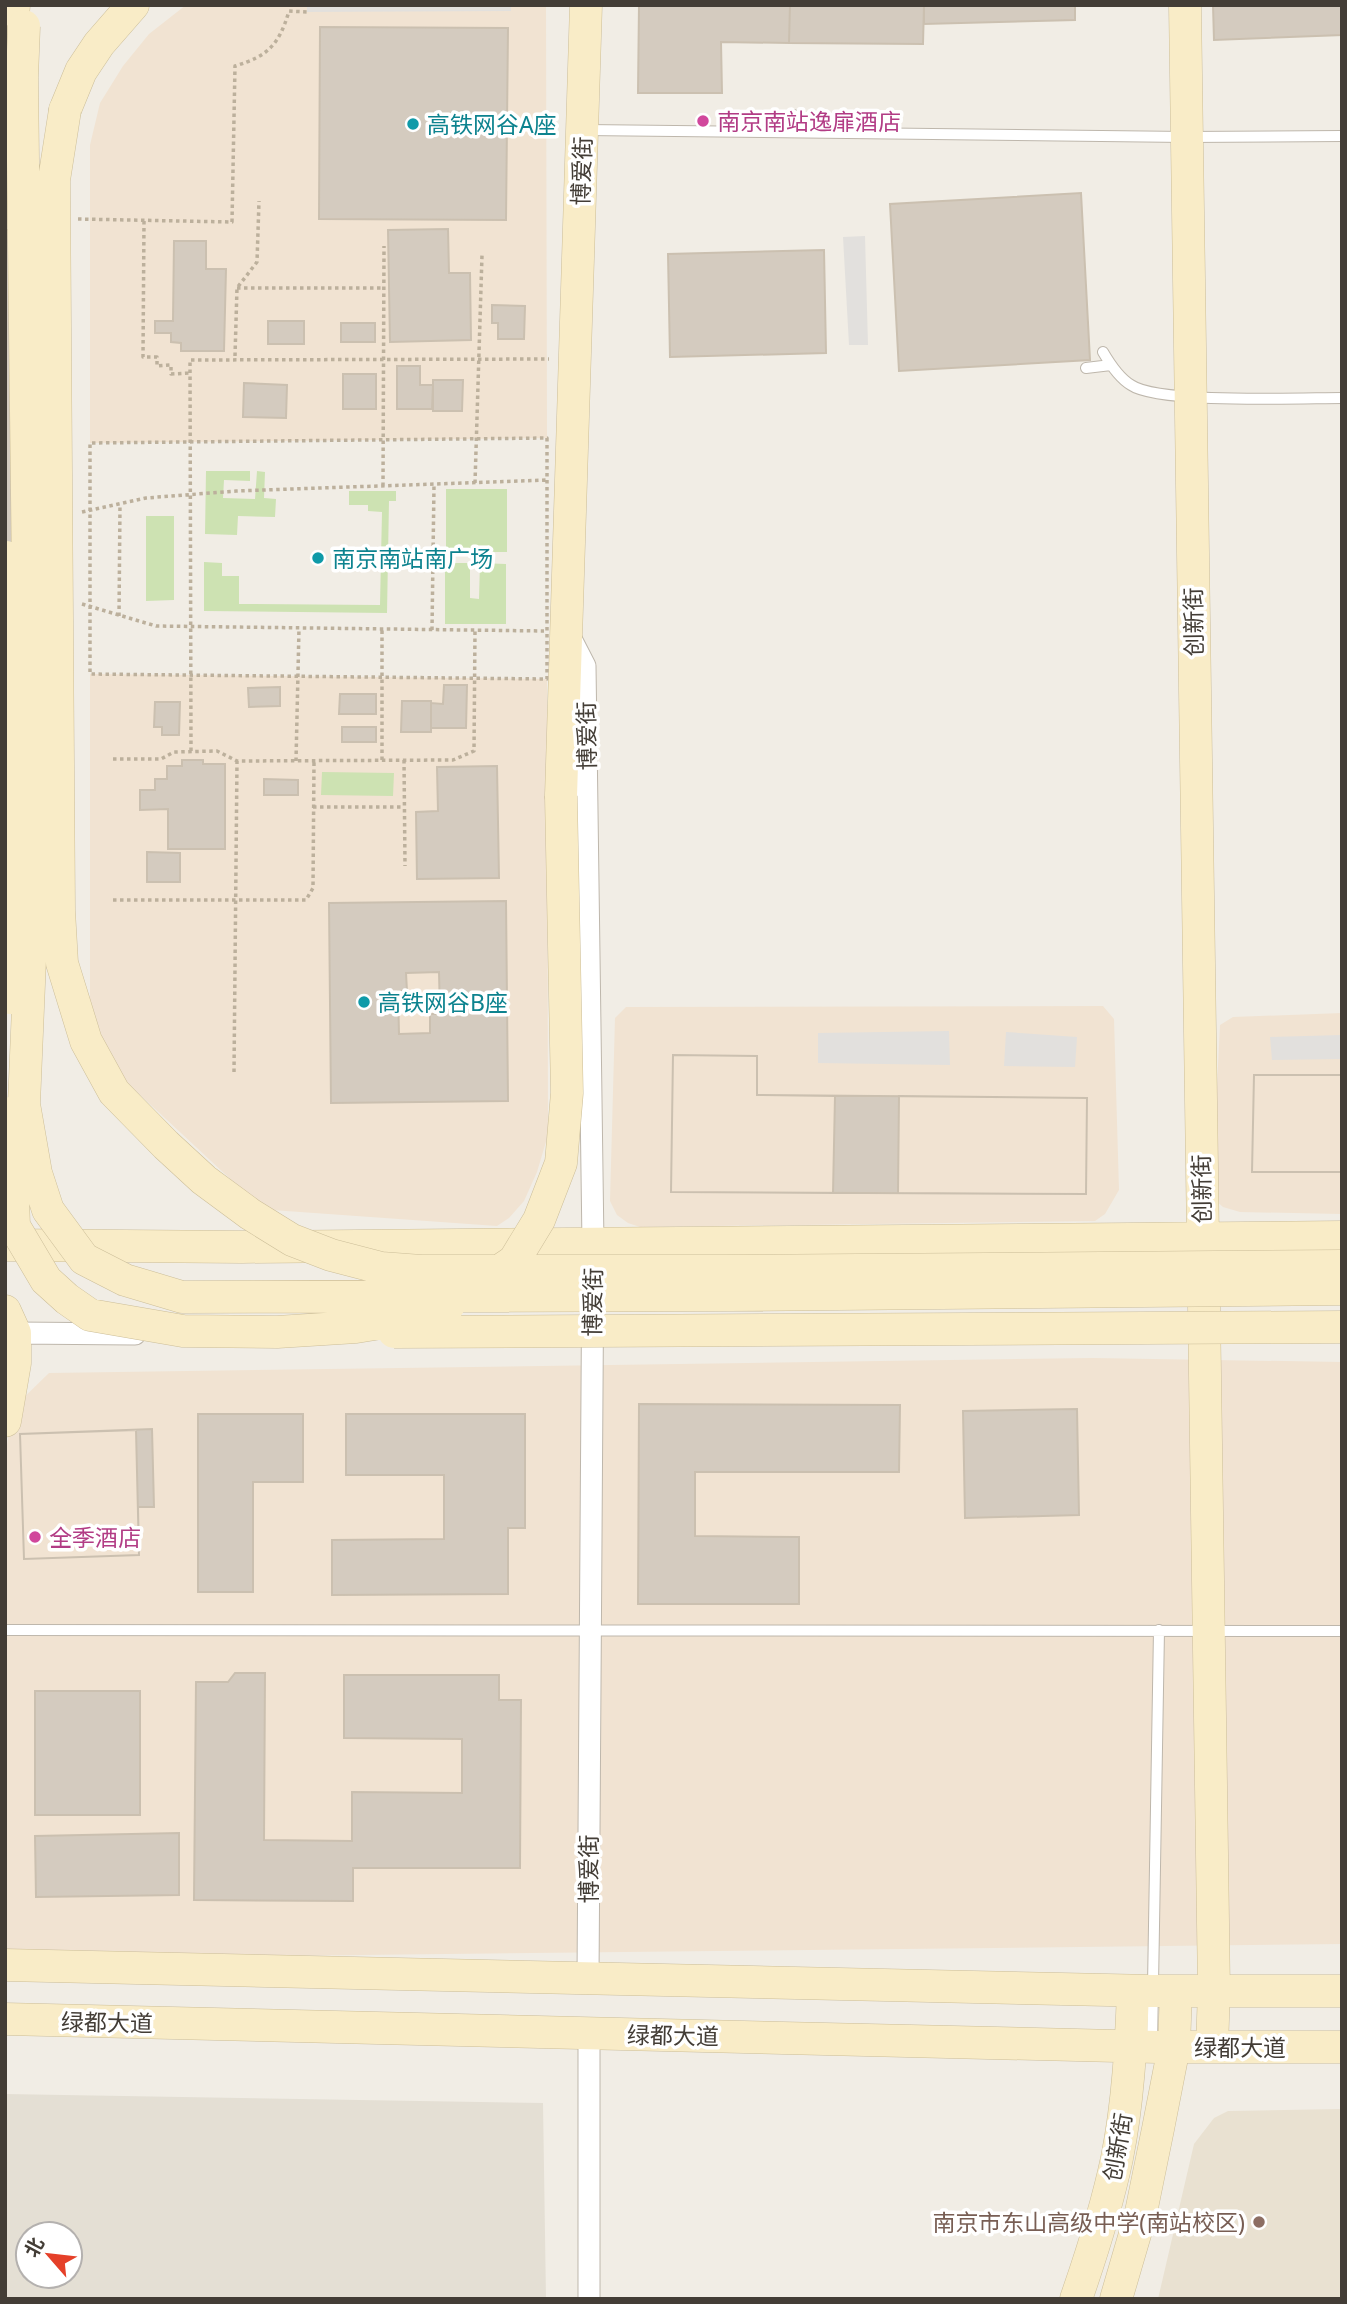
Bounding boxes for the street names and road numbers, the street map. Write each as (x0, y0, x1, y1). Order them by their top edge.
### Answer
street label: 博爱街 (564, 136, 598, 206)
street label: 创新街 (1176, 587, 1210, 657)
street label: 博爱街 (569, 701, 603, 771)
street label: 创新街 (1184, 1154, 1218, 1224)
street label: 博爱街 (575, 1267, 609, 1337)
street label: 博爱街 (572, 1835, 604, 1904)
street label: 绿都大道 (61, 2005, 153, 2039)
street label: 绿都大道 (627, 2018, 719, 2052)
street label: 绿都大道 (1194, 2031, 1286, 2063)
street label: 创新街 (1095, 2110, 1139, 2184)

